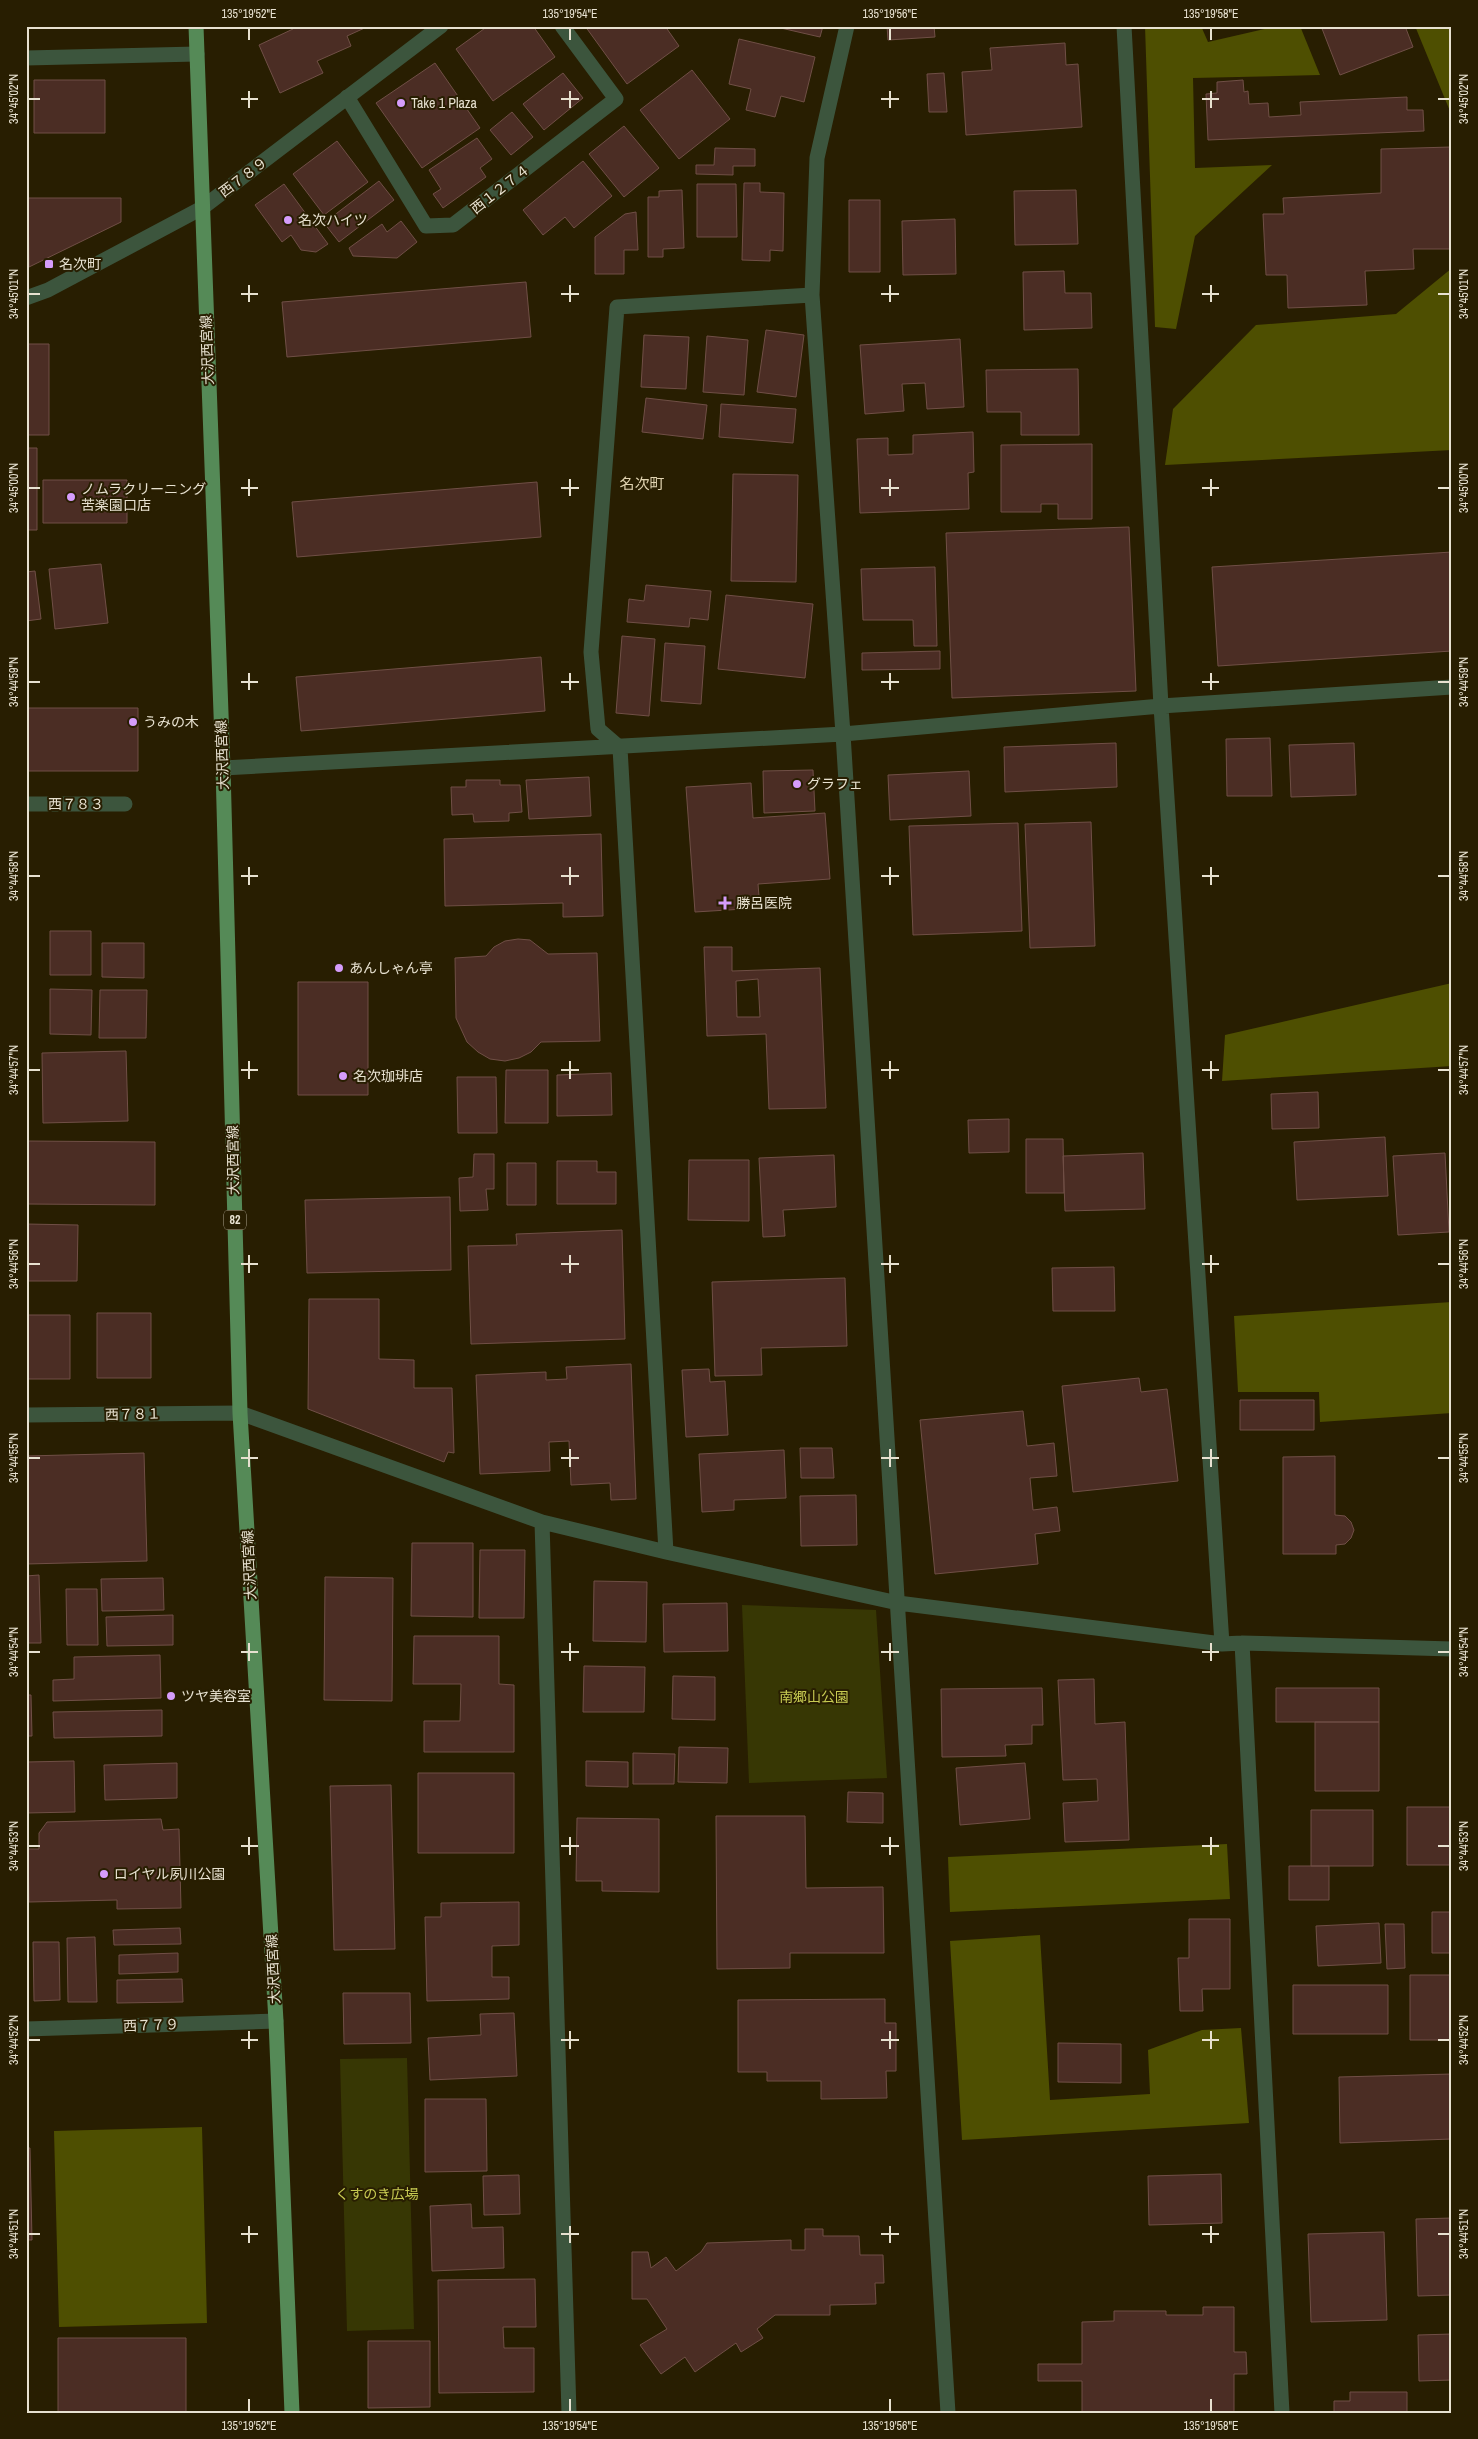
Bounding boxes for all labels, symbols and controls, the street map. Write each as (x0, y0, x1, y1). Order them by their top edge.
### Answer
text: 135°19'52"E (221, 6, 277, 22)
text: 135°19'54"E (542, 6, 598, 22)
text: 135°19'56"E (862, 6, 918, 22)
text: 135°19'58"E (1183, 6, 1239, 22)
text: 34°45'02"N (6, 74, 22, 124)
text: 34°45'02"N (1456, 74, 1472, 124)
place label: Take 1 Plaza (411, 94, 478, 112)
marker: Take 1 Plaza (395, 97, 407, 109)
street label: 西７８９ (215, 153, 271, 201)
street label: 西１２７４ (467, 160, 533, 218)
place label: 名次ハイツ (298, 211, 368, 229)
marker: 名次ハイツ (282, 214, 294, 226)
place label: 名次町 (59, 255, 101, 273)
marker: 名次町 (43, 258, 55, 270)
text: 34°45'01"N (6, 269, 22, 319)
text: 34°45'01"N (1456, 269, 1472, 319)
street label: 大沢西宮線 (197, 315, 217, 385)
text: 34°45'00"N (6, 463, 22, 513)
text: 34°45'00"N (1456, 463, 1472, 513)
district label: 名次町 (619, 473, 665, 494)
place label: ノムラクリーニング 苦楽園口店 (81, 480, 206, 514)
marker: ノムラクリーニング 苦楽園口店 (65, 491, 77, 503)
text: 34°44'59"N (6, 657, 22, 707)
text: 34°44'59"N (1456, 657, 1472, 707)
place label: うみの木 (143, 713, 199, 731)
marker: うみの木 (127, 716, 139, 728)
street label: 大沢西宮線 (212, 720, 232, 790)
place label: グラフェ (807, 775, 863, 793)
marker: グラフェ (791, 778, 803, 790)
street label: 西７８３ (48, 795, 104, 813)
text: 34°44'58"N (6, 851, 22, 901)
text: 34°44'58"N (1456, 851, 1472, 901)
place label: 勝呂医院 (736, 894, 792, 912)
marker: 勝呂医院 (718, 896, 732, 910)
place label: あんしゃん亭 (349, 959, 433, 977)
marker: あんしゃん亭 (333, 962, 345, 974)
text: 34°44'57"N (6, 1045, 22, 1095)
text: 34°44'57"N (1456, 1045, 1472, 1095)
place label: 名次珈琲店 (353, 1067, 423, 1085)
marker: 名次珈琲店 (337, 1070, 349, 1082)
street label: 大沢西宮線 (223, 1125, 243, 1195)
road number: 82 (224, 1210, 246, 1230)
text: 34°44'56"N (6, 1239, 22, 1289)
text: 34°44'56"N (1456, 1239, 1472, 1289)
street label: 西７８１ (105, 1405, 161, 1423)
text: 34°44'55"N (6, 1433, 22, 1483)
text: 34°44'55"N (1456, 1433, 1472, 1483)
street label: 大沢西宮線 (238, 1530, 260, 1600)
text: 34°44'54"N (6, 1627, 22, 1677)
text: 34°44'54"N (1456, 1627, 1472, 1677)
place label: ツヤ美容室 (181, 1687, 251, 1705)
park label: 南郷山公園 (779, 1688, 849, 1706)
marker: ツヤ美容室 (165, 1690, 177, 1702)
text: 34°44'53"N (6, 1821, 22, 1871)
text: 34°44'53"N (1456, 1821, 1472, 1871)
place label: ロイヤル夙川公園 (114, 1865, 226, 1883)
marker: ロイヤル夙川公園 (98, 1868, 110, 1880)
street label: 大沢西宮線 (262, 1934, 284, 2004)
text: 34°44'52"N (6, 2015, 22, 2065)
street label: 西７７９ (123, 2015, 179, 2035)
text: 34°44'52"N (1456, 2015, 1472, 2065)
park label: くすのき広場 (335, 2185, 419, 2203)
text: 34°44'51"N (6, 2209, 22, 2259)
text: 34°44'51"N (1456, 2209, 1472, 2259)
text: 135°19'52"E (221, 2418, 277, 2434)
text: 135°19'54"E (542, 2418, 598, 2434)
text: 135°19'56"E (862, 2418, 918, 2434)
text: 135°19'58"E (1183, 2418, 1239, 2434)

